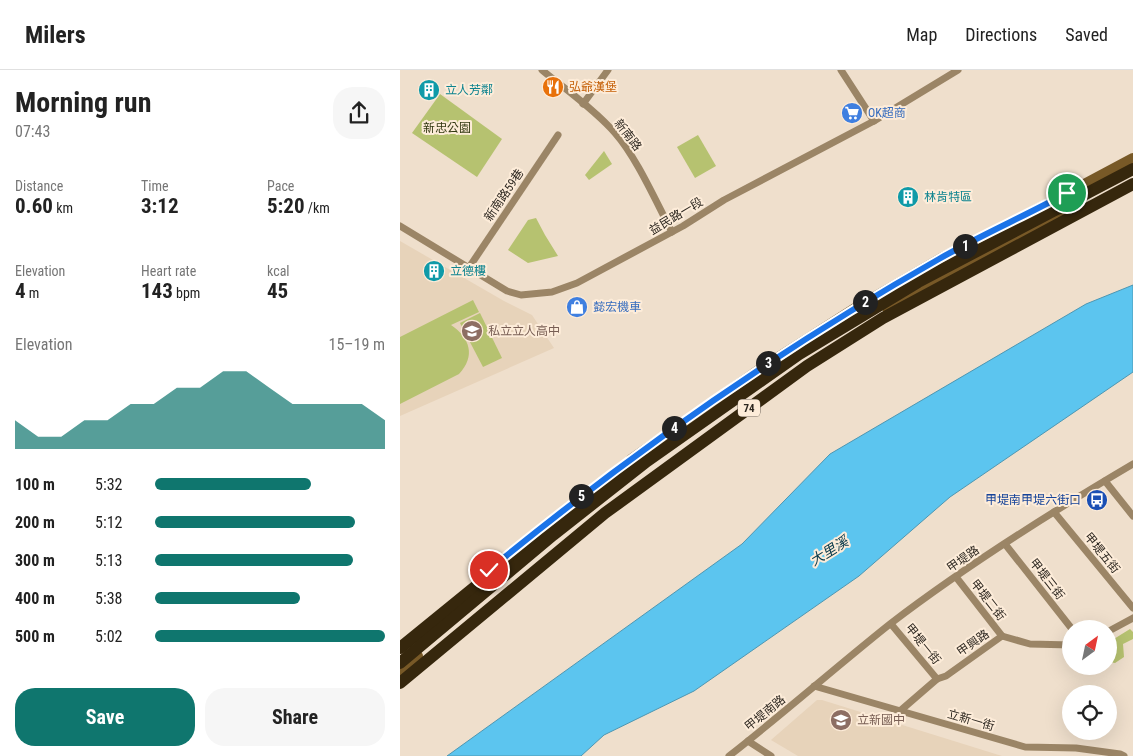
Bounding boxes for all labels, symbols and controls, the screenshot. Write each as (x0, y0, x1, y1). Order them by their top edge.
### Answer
text: Milers (25, 21, 86, 49)
text: Map (906, 24, 937, 45)
text: Directions (965, 24, 1037, 45)
text: Saved (1065, 24, 1108, 45)
restaurant icon: 弘爺漢堡 (541, 75, 565, 99)
building icon: 立人芳鄰 (417, 78, 441, 102)
place label: 弘爺漢堡 (569, 80, 617, 94)
place label: 立人芳鄰 (445, 83, 493, 97)
text: Morning run (15, 86, 151, 119)
button: share (333, 87, 385, 139)
supermarket icon: OK超商 (840, 101, 864, 125)
place label: OK超商 (868, 106, 906, 120)
street label: 新南路 (611, 117, 645, 153)
park label: 新忠公園 (423, 121, 471, 135)
text: 07:43 (15, 122, 50, 141)
street label: 新南路59巷 (481, 166, 527, 224)
pin (1046, 172, 1088, 214)
text: Distance (15, 178, 63, 194)
text: Time (141, 178, 169, 194)
text: Pace (267, 178, 294, 194)
icon: arrive (1053, 179, 1081, 207)
building icon: 林肯特區 (896, 185, 920, 209)
place label: 林肯特區 (924, 190, 972, 204)
text: 0.60 (15, 194, 53, 218)
text: 3:12 (141, 194, 179, 218)
text: 5:20 (267, 194, 305, 218)
street label: 益民路一段 (647, 195, 705, 237)
text: km (53, 200, 73, 216)
text: /km (305, 200, 330, 216)
pin: 1 (952, 234, 978, 258)
text: 1 (962, 238, 969, 254)
building icon: 立德樓 (422, 259, 446, 283)
text: Elevation (15, 263, 65, 279)
text: Heart rate (141, 263, 196, 279)
text: kcal (267, 263, 290, 279)
place label: 立德樓 (450, 264, 486, 278)
text: 4 (15, 279, 26, 303)
text: 143 (141, 279, 173, 303)
text: 45 (267, 279, 288, 303)
text: m (26, 285, 39, 301)
text: bpm (173, 285, 200, 301)
pin: 2 (852, 290, 878, 314)
text: 2 (862, 294, 869, 310)
shop icon: 懿宏機車 (565, 295, 589, 319)
place label: 懿宏機車 (593, 300, 641, 314)
school or university icon: 私立立人高中 (460, 319, 484, 343)
place label: 私立立人高中 (488, 324, 560, 338)
text: Elevation (15, 335, 73, 354)
text: 15–19 m (329, 335, 385, 354)
pin: 3 (756, 350, 780, 376)
text: 3 (765, 355, 772, 371)
road number: 74 (738, 399, 760, 416)
pin: 4 (662, 416, 686, 440)
text: 4 (671, 420, 678, 436)
text: 100 m (15, 475, 55, 494)
text: 5:32 (95, 475, 122, 494)
pin: 5 (568, 484, 594, 508)
text: 5 (578, 488, 585, 504)
bus stop icon: 甲堤南甲堤六街口 (1085, 488, 1109, 512)
place label: 甲堤南甲堤六街口 (985, 493, 1081, 507)
text: 200 m (15, 513, 55, 532)
text: 5:12 (95, 513, 122, 532)
street label: 甲堤五街 (1081, 530, 1123, 576)
water label: 大里溪 (807, 532, 853, 569)
street label: 甲堤路 (944, 543, 982, 575)
pin (468, 549, 510, 591)
text: 300 m (15, 551, 55, 570)
text: 5:13 (95, 551, 122, 570)
icon: check (475, 556, 503, 584)
street label: 甲堤三街 (1027, 556, 1067, 602)
street label: 甲堤二街 (968, 577, 1008, 623)
text: 400 m (15, 589, 55, 608)
text: 5:38 (95, 589, 122, 608)
north arrow (1062, 620, 1118, 675)
map controls (1062, 620, 1117, 740)
street label: 甲堤一街 (902, 621, 944, 667)
text: 500 m (15, 627, 55, 646)
text: 5:02 (95, 627, 122, 646)
street label: 甲興路 (954, 627, 992, 659)
button: locate (1062, 685, 1117, 740)
button: Save (15, 688, 195, 746)
button: Share (205, 688, 385, 746)
street label: 甲堤南路 (742, 692, 788, 734)
street label: 立新一街 (946, 707, 996, 733)
school or university icon: 立新國中 (829, 708, 853, 732)
place label: 立新國中 (857, 713, 905, 727)

